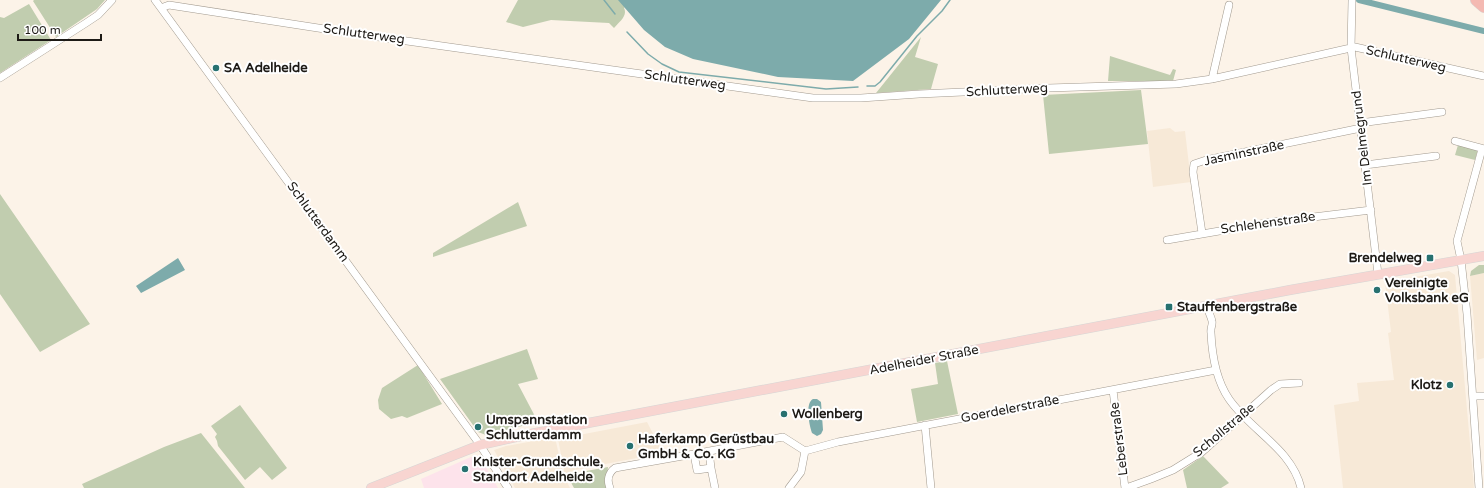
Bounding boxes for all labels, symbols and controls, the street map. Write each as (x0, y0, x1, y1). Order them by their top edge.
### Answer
scale bar (18, 16, 101, 42)
street label: Schlutterweg (322, 20, 406, 48)
text: 100 m (24, 23, 61, 37)
street label: Schlutterweg (1364, 42, 1448, 76)
place label: SA Adelheide (224, 60, 308, 76)
marker: SA Adelheide (211, 63, 221, 73)
street label: Schlutterweg (643, 66, 727, 94)
street label: Schlutterweg (966, 80, 1048, 100)
street label: Im Delmegrund (1348, 90, 1376, 186)
street label: Jasminstraße (1203, 137, 1285, 169)
street label: Schlutterdamm (283, 179, 353, 265)
street label: Schlehenstraße (1220, 208, 1316, 238)
place label: Brendelweg (1348, 250, 1422, 266)
marker: Brendelweg (1425, 253, 1435, 263)
place label: Vereinigte Volksbank eG (1385, 275, 1469, 306)
marker: Vereinigte Volksbank eG (1372, 285, 1382, 295)
place label: Stauffenbergstraße (1177, 299, 1298, 315)
marker: Stauffenbergstraße (1164, 302, 1174, 312)
street label: Adelheider Straße (868, 342, 980, 378)
place label: Klotz (1411, 377, 1443, 393)
marker: Klotz (1445, 380, 1455, 390)
street label: Goerdelerstraße (960, 392, 1060, 426)
street label: Schollstraße (1190, 399, 1258, 461)
street label: Leberstraße (1107, 401, 1131, 477)
place label: Wollenberg (792, 406, 863, 422)
marker: Wollenberg (779, 409, 789, 419)
place label: Umspannstation Schlutterdamm (486, 412, 588, 443)
marker: Umspannstation Schlutterdamm (473, 422, 483, 432)
place label: Haferkamp Gerüstbau GmbH & Co. KG (638, 431, 774, 462)
marker: Haferkamp Gerüstbau GmbH & Co. KG (625, 441, 635, 451)
place label: Knister-Grundschule, Standort Adelheide (473, 454, 603, 485)
marker: Knister-Grundschule, Standort Adelheide (460, 464, 470, 474)

